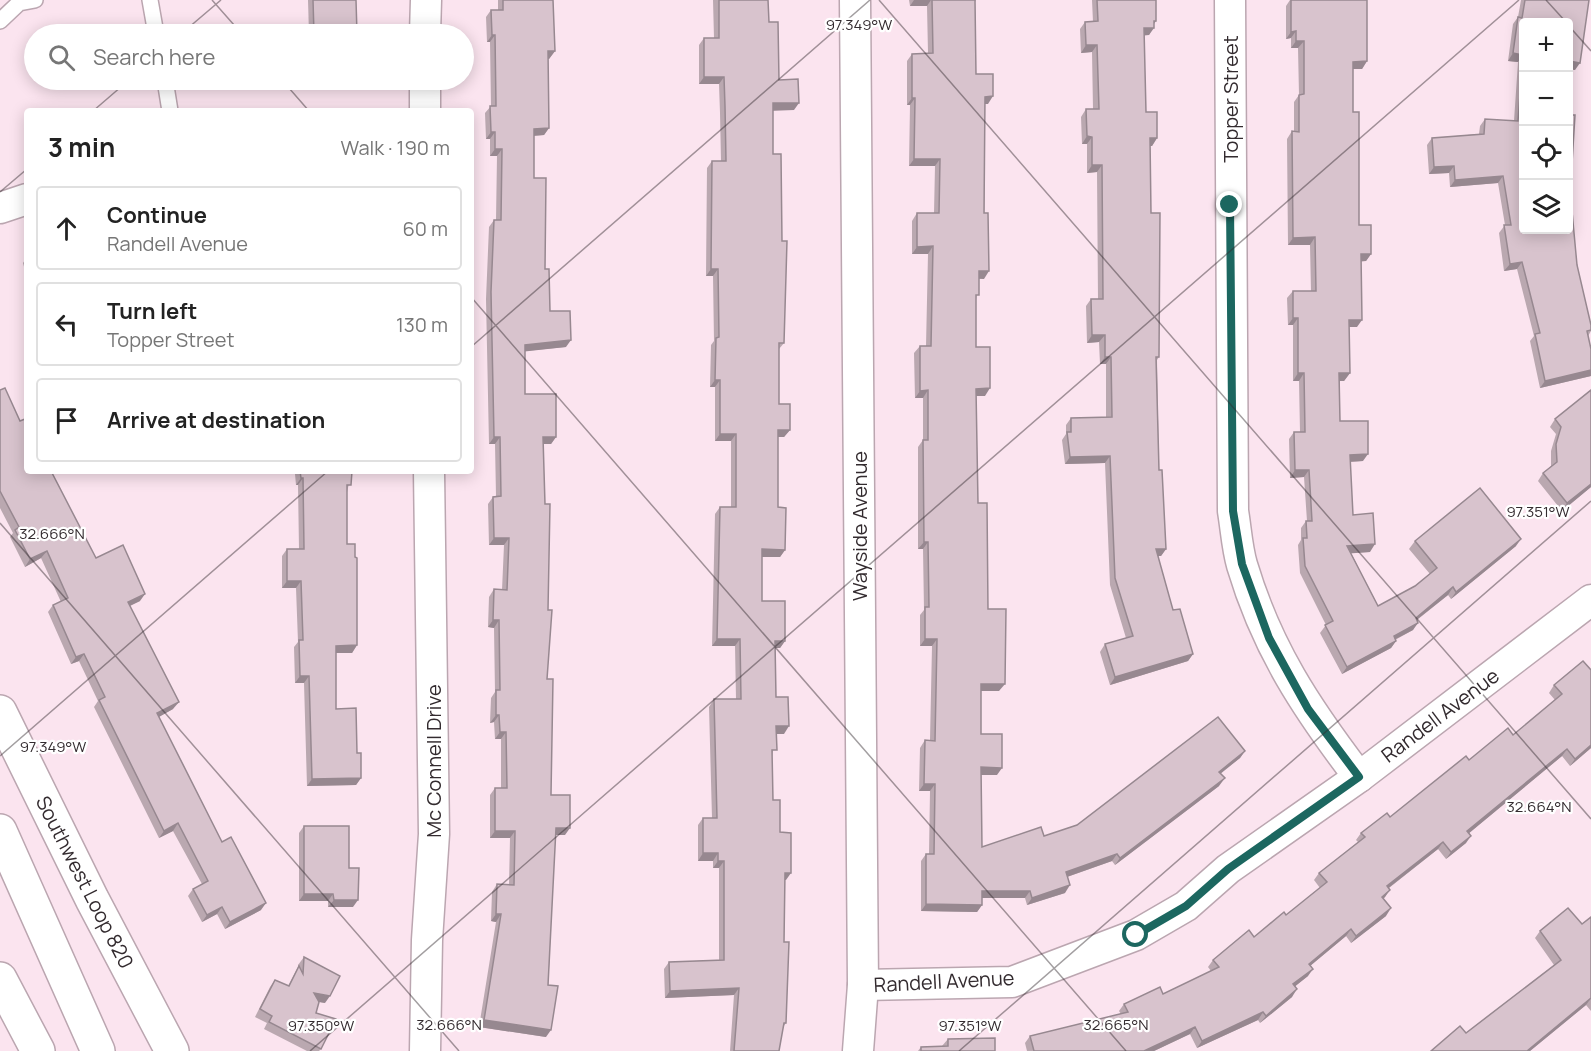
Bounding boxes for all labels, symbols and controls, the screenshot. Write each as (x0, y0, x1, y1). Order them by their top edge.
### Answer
text: 97.349°W (826, 14, 892, 35)
map controls (1519, 18, 1573, 234)
button: + (1519, 18, 1573, 72)
search box (24, 24, 474, 90)
street label: Topper Street (1217, 35, 1244, 163)
icon: search (45, 41, 78, 74)
text: Search here (93, 42, 215, 72)
button: − (1519, 72, 1573, 126)
button: locate (1519, 126, 1573, 180)
text: 3 min (48, 129, 115, 165)
text: Walk · 190 m (341, 134, 450, 161)
button: layers (1519, 180, 1573, 234)
route end (1216, 191, 1242, 217)
text: Continue (107, 200, 207, 230)
icon: ahead (50, 212, 83, 245)
text: 60 m (402, 215, 448, 242)
text: Randell Avenue (107, 230, 248, 257)
text: Turn left (107, 296, 197, 326)
icon: left (50, 308, 83, 341)
text: 130 m (396, 311, 448, 338)
text: Topper Street (107, 326, 234, 353)
icon: arrive (50, 404, 83, 437)
text: Arrive at destination (107, 405, 325, 435)
street label: Wayside Avenue (846, 451, 873, 601)
text: 97.351°W (1506, 501, 1570, 522)
text: 32.666°N (19, 523, 85, 544)
street label: Randell Avenue (1376, 662, 1504, 768)
street label: Mc Connell Drive (420, 684, 447, 838)
text: 97.349°W (20, 736, 86, 757)
street label: Southwest Loop 820 (30, 791, 140, 973)
text: 32.664°N (1506, 796, 1572, 817)
route start (1122, 921, 1148, 947)
street label: Randell Avenue (873, 964, 1015, 998)
text: 32.666°N (416, 1014, 482, 1035)
text: 32.665°N (1084, 1014, 1148, 1035)
text: 97.350°W (288, 1015, 354, 1036)
text: 97.351°W (938, 1015, 1002, 1036)

